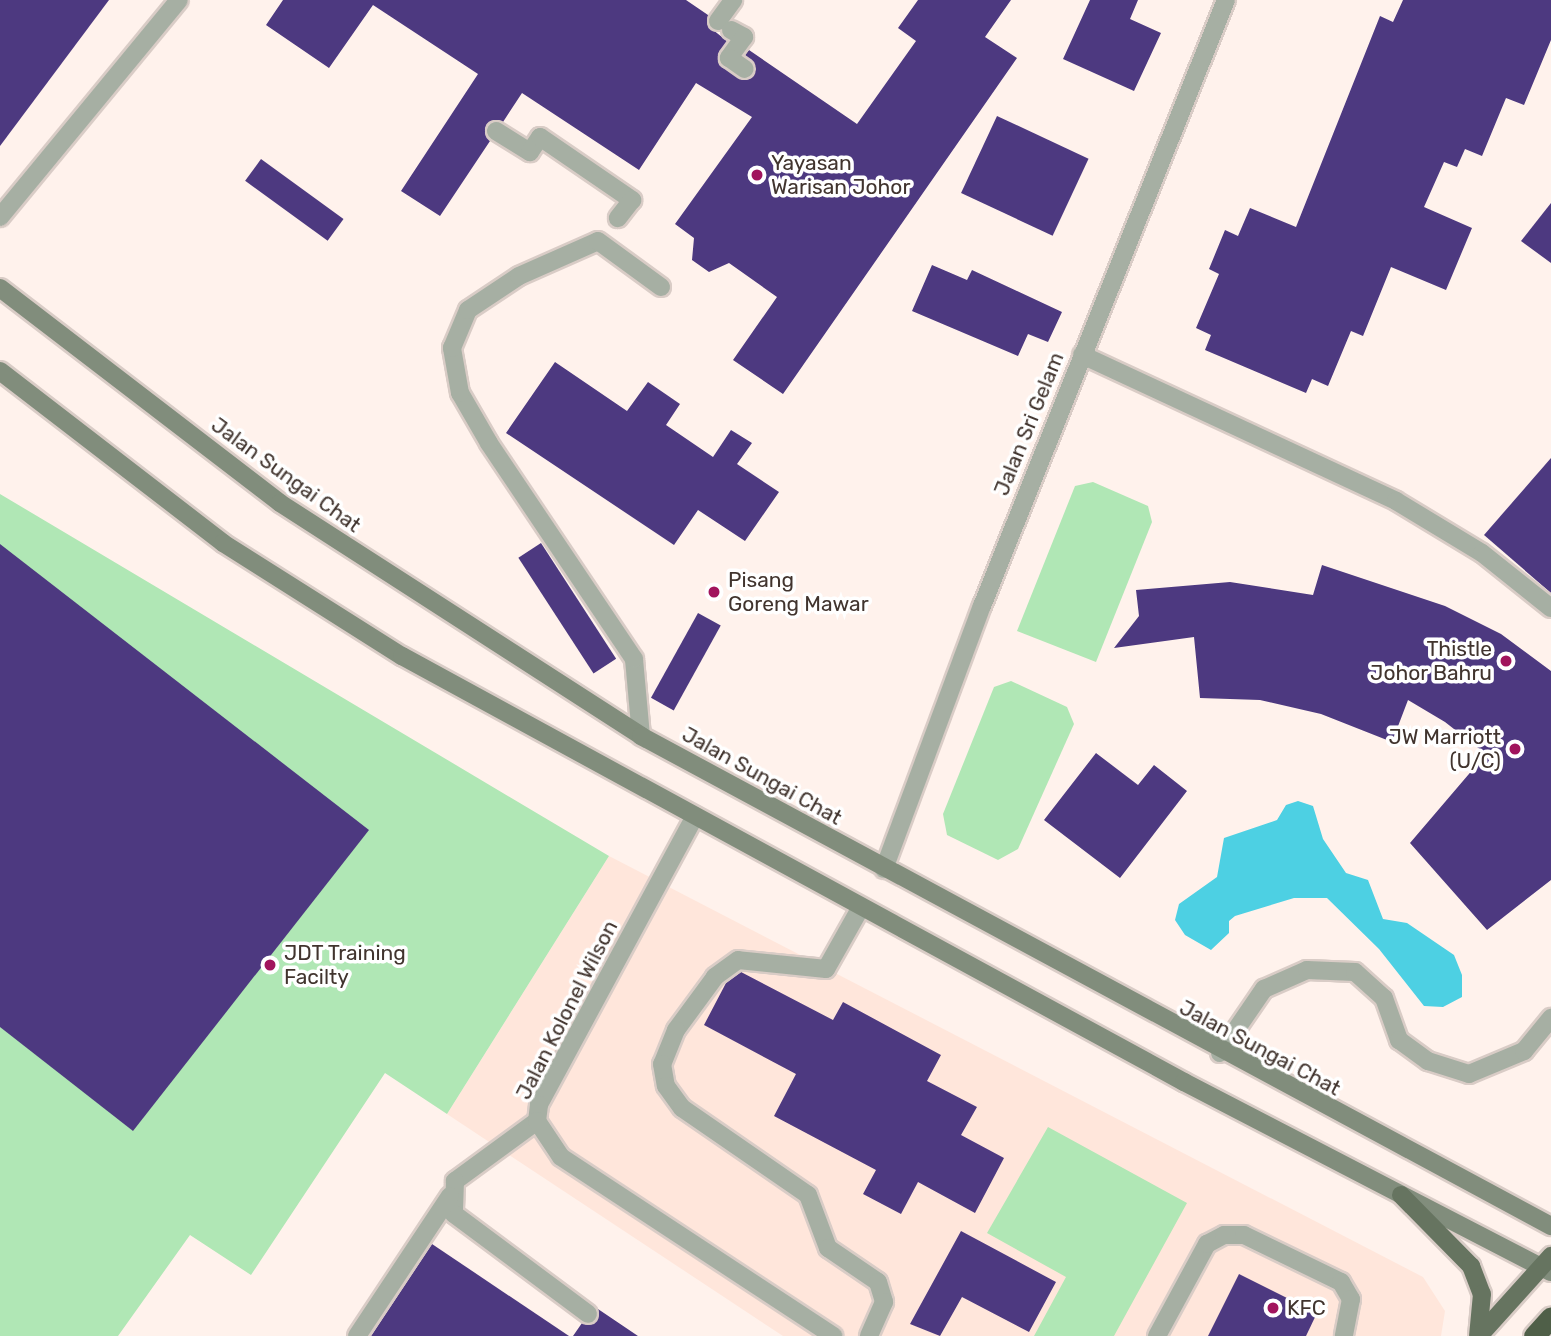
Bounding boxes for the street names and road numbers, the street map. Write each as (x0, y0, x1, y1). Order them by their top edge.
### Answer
street label: Jalan Sri Gelam (989, 349, 1069, 499)
street label: Jalan Sungai Chat (206, 412, 366, 538)
street label: Jalan Sungai Chat (678, 722, 846, 830)
street label: Jalan Kolonel Wilson (511, 916, 623, 1104)
street label: Jalan Sungai Chat (1175, 995, 1345, 1101)

